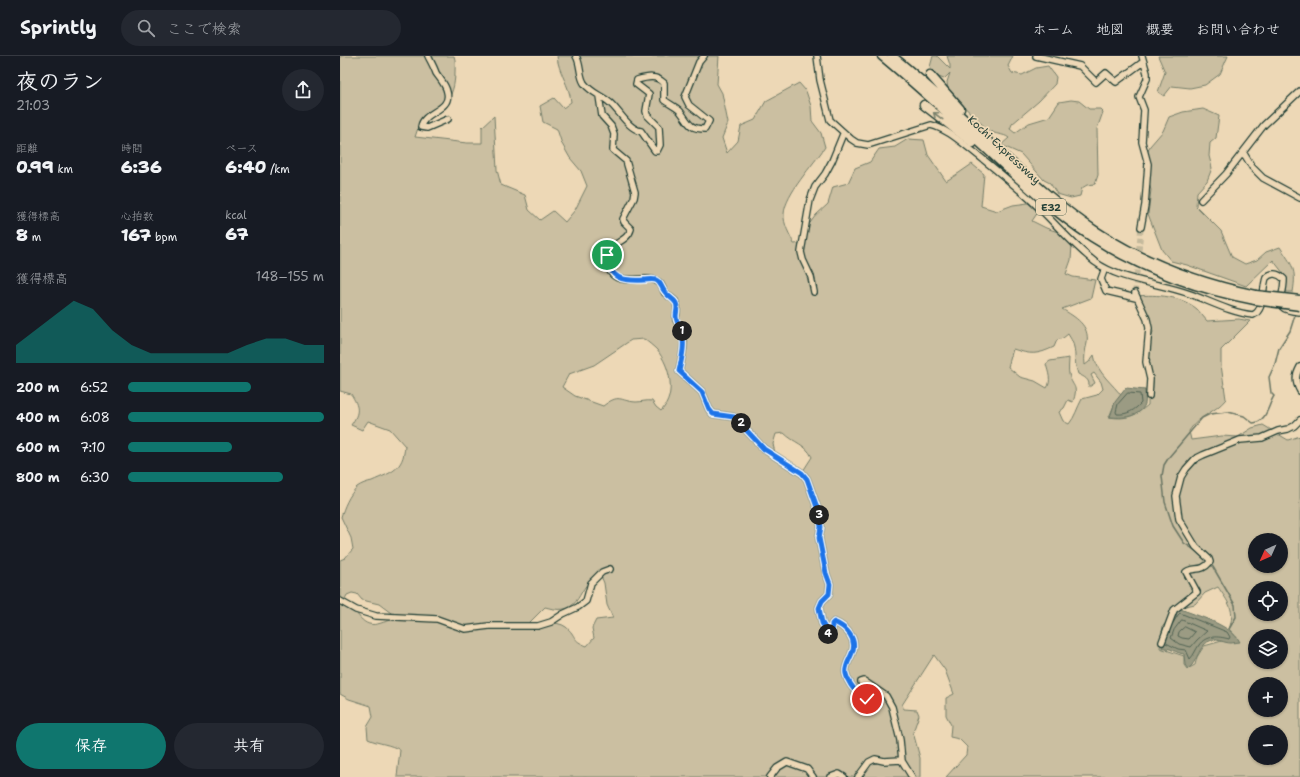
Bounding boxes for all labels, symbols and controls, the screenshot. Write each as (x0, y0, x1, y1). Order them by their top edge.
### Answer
search box (121, 10, 401, 46)
text: Sprintly (20, 15, 97, 40)
icon: search (135, 17, 157, 39)
text: ここで検索 (167, 19, 242, 39)
text: ホーム (1033, 20, 1074, 38)
text: 地図 (1096, 20, 1124, 38)
text: 概要 (1146, 20, 1174, 38)
text: お問い合わせ (1196, 20, 1280, 38)
text: 夜のラン (16, 67, 104, 96)
button: share (282, 69, 324, 111)
text: 21:03 (16, 97, 50, 114)
one-way arrow (933, 112, 944, 120)
street label: Kochi Expressway (964, 112, 1044, 188)
text: 距離 (16, 141, 38, 156)
text: 時間 (121, 141, 143, 156)
text: ペース (225, 141, 258, 156)
text: 0.99 (16, 156, 54, 178)
text: 6:36 (121, 156, 162, 178)
text: 6:40 (225, 156, 266, 178)
text: km (54, 162, 73, 177)
text: /km (266, 162, 290, 177)
road number: E32 (1036, 199, 1066, 215)
text: kcal (225, 208, 247, 223)
text: 獲得標高 (16, 209, 60, 224)
text: 心拍数 (121, 209, 154, 224)
text: 67 (225, 223, 248, 245)
text: 8 (16, 224, 28, 246)
text: 167 (121, 224, 151, 246)
text: m (28, 230, 41, 245)
text: bpm (151, 230, 177, 245)
pin (590, 238, 624, 272)
icon: arrive (596, 244, 618, 266)
text: 148–155 m (256, 268, 324, 285)
text: 獲得標高 (16, 270, 68, 287)
pin: 1 (672, 321, 692, 341)
text: 1 (679, 323, 685, 338)
text: 200 m (16, 379, 59, 396)
text: 6:52 (80, 379, 108, 396)
text: 400 m (16, 409, 60, 426)
text: 6:08 (80, 409, 110, 426)
pin: 2 (731, 413, 751, 433)
text: 2 (737, 415, 745, 430)
text: 600 m (16, 439, 60, 456)
text: 7:10 (80, 439, 105, 456)
text: 800 m (16, 469, 60, 486)
text: 6:30 (80, 469, 109, 486)
pin: 3 (809, 505, 829, 525)
text: 3 (815, 507, 823, 522)
north arrow (1248, 533, 1288, 573)
map controls (1248, 533, 1288, 765)
button: locate (1248, 581, 1288, 621)
pin: 4 (818, 624, 838, 644)
text: 4 (824, 626, 832, 641)
button: layers (1248, 629, 1288, 669)
button: + (1248, 677, 1288, 717)
pin (850, 682, 884, 716)
icon: check (856, 688, 878, 710)
button: 保存 (16, 723, 166, 769)
button: 共有 (174, 723, 324, 769)
button: − (1248, 725, 1288, 765)

